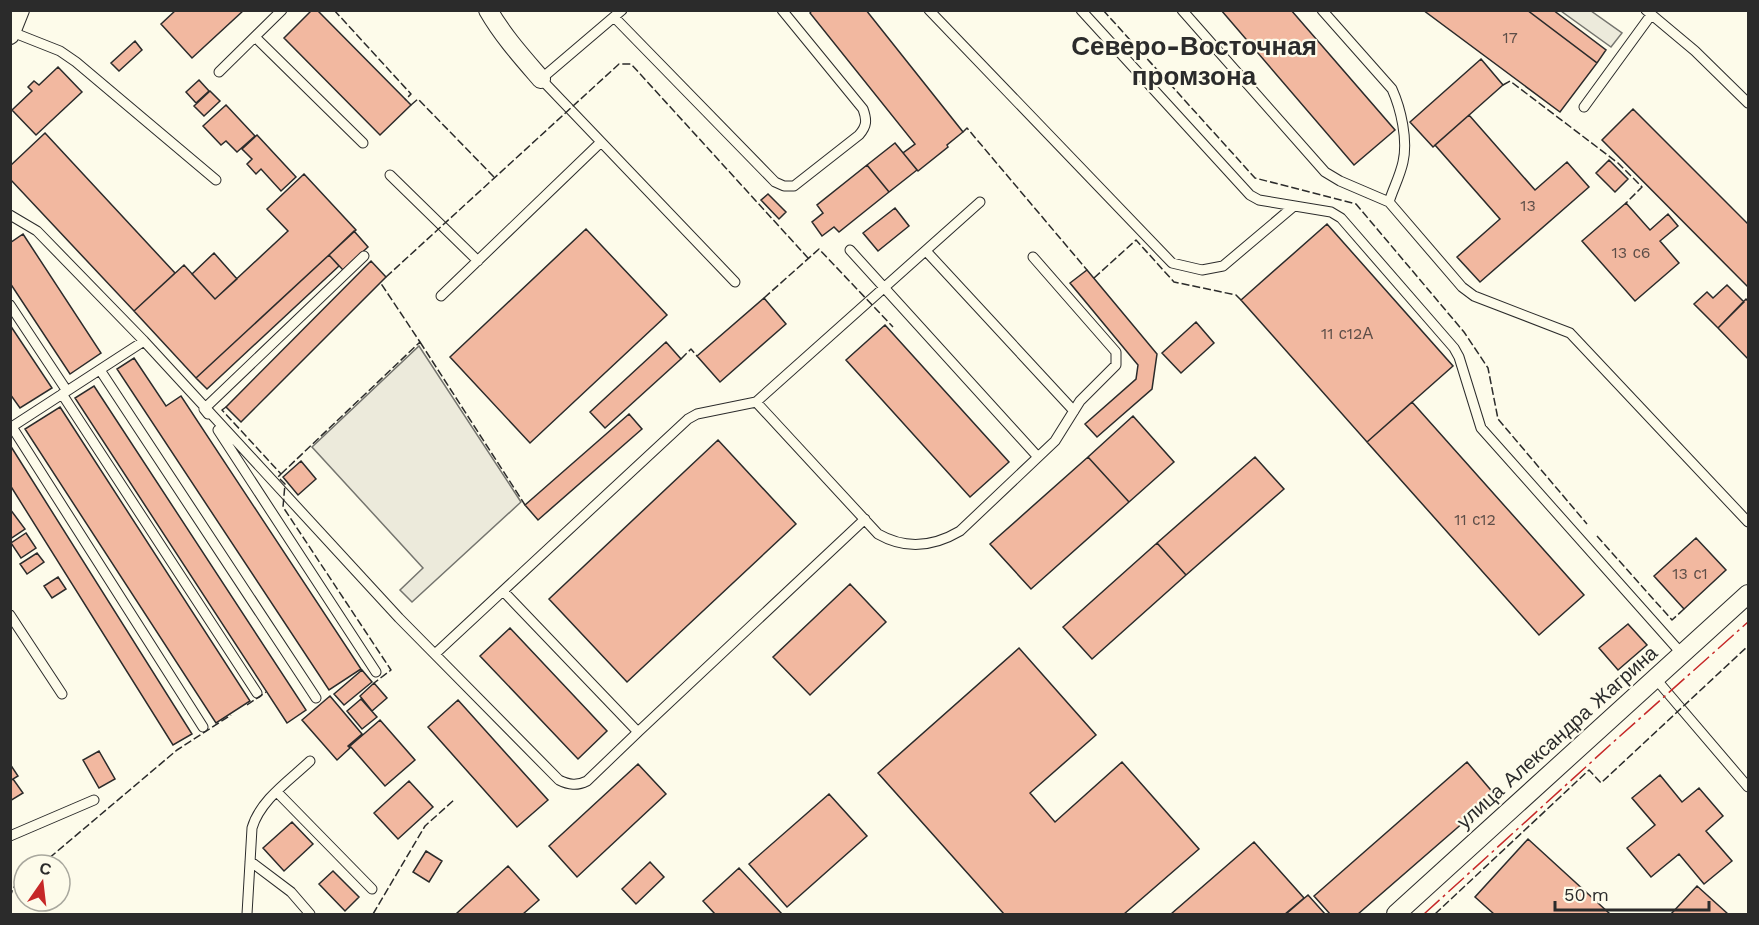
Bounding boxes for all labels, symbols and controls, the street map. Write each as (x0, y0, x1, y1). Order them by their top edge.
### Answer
house number: 17 (1502, 28, 1518, 47)
district label: Северо-Восточная промзона (1071, 31, 1317, 91)
house number: 13 (1520, 196, 1536, 215)
house number: 13 с6 (1612, 243, 1650, 262)
house number: 11 с12А (1321, 324, 1373, 343)
house number: 11 с12 (1454, 510, 1496, 529)
house number: 13 с1 (1672, 564, 1708, 583)
street label: улица Александра Жагрина (1452, 640, 1663, 833)
north arrow (12, 853, 72, 913)
text: С (38, 858, 54, 880)
scale bar (1555, 874, 1710, 912)
text: 50 m (1564, 884, 1609, 905)

